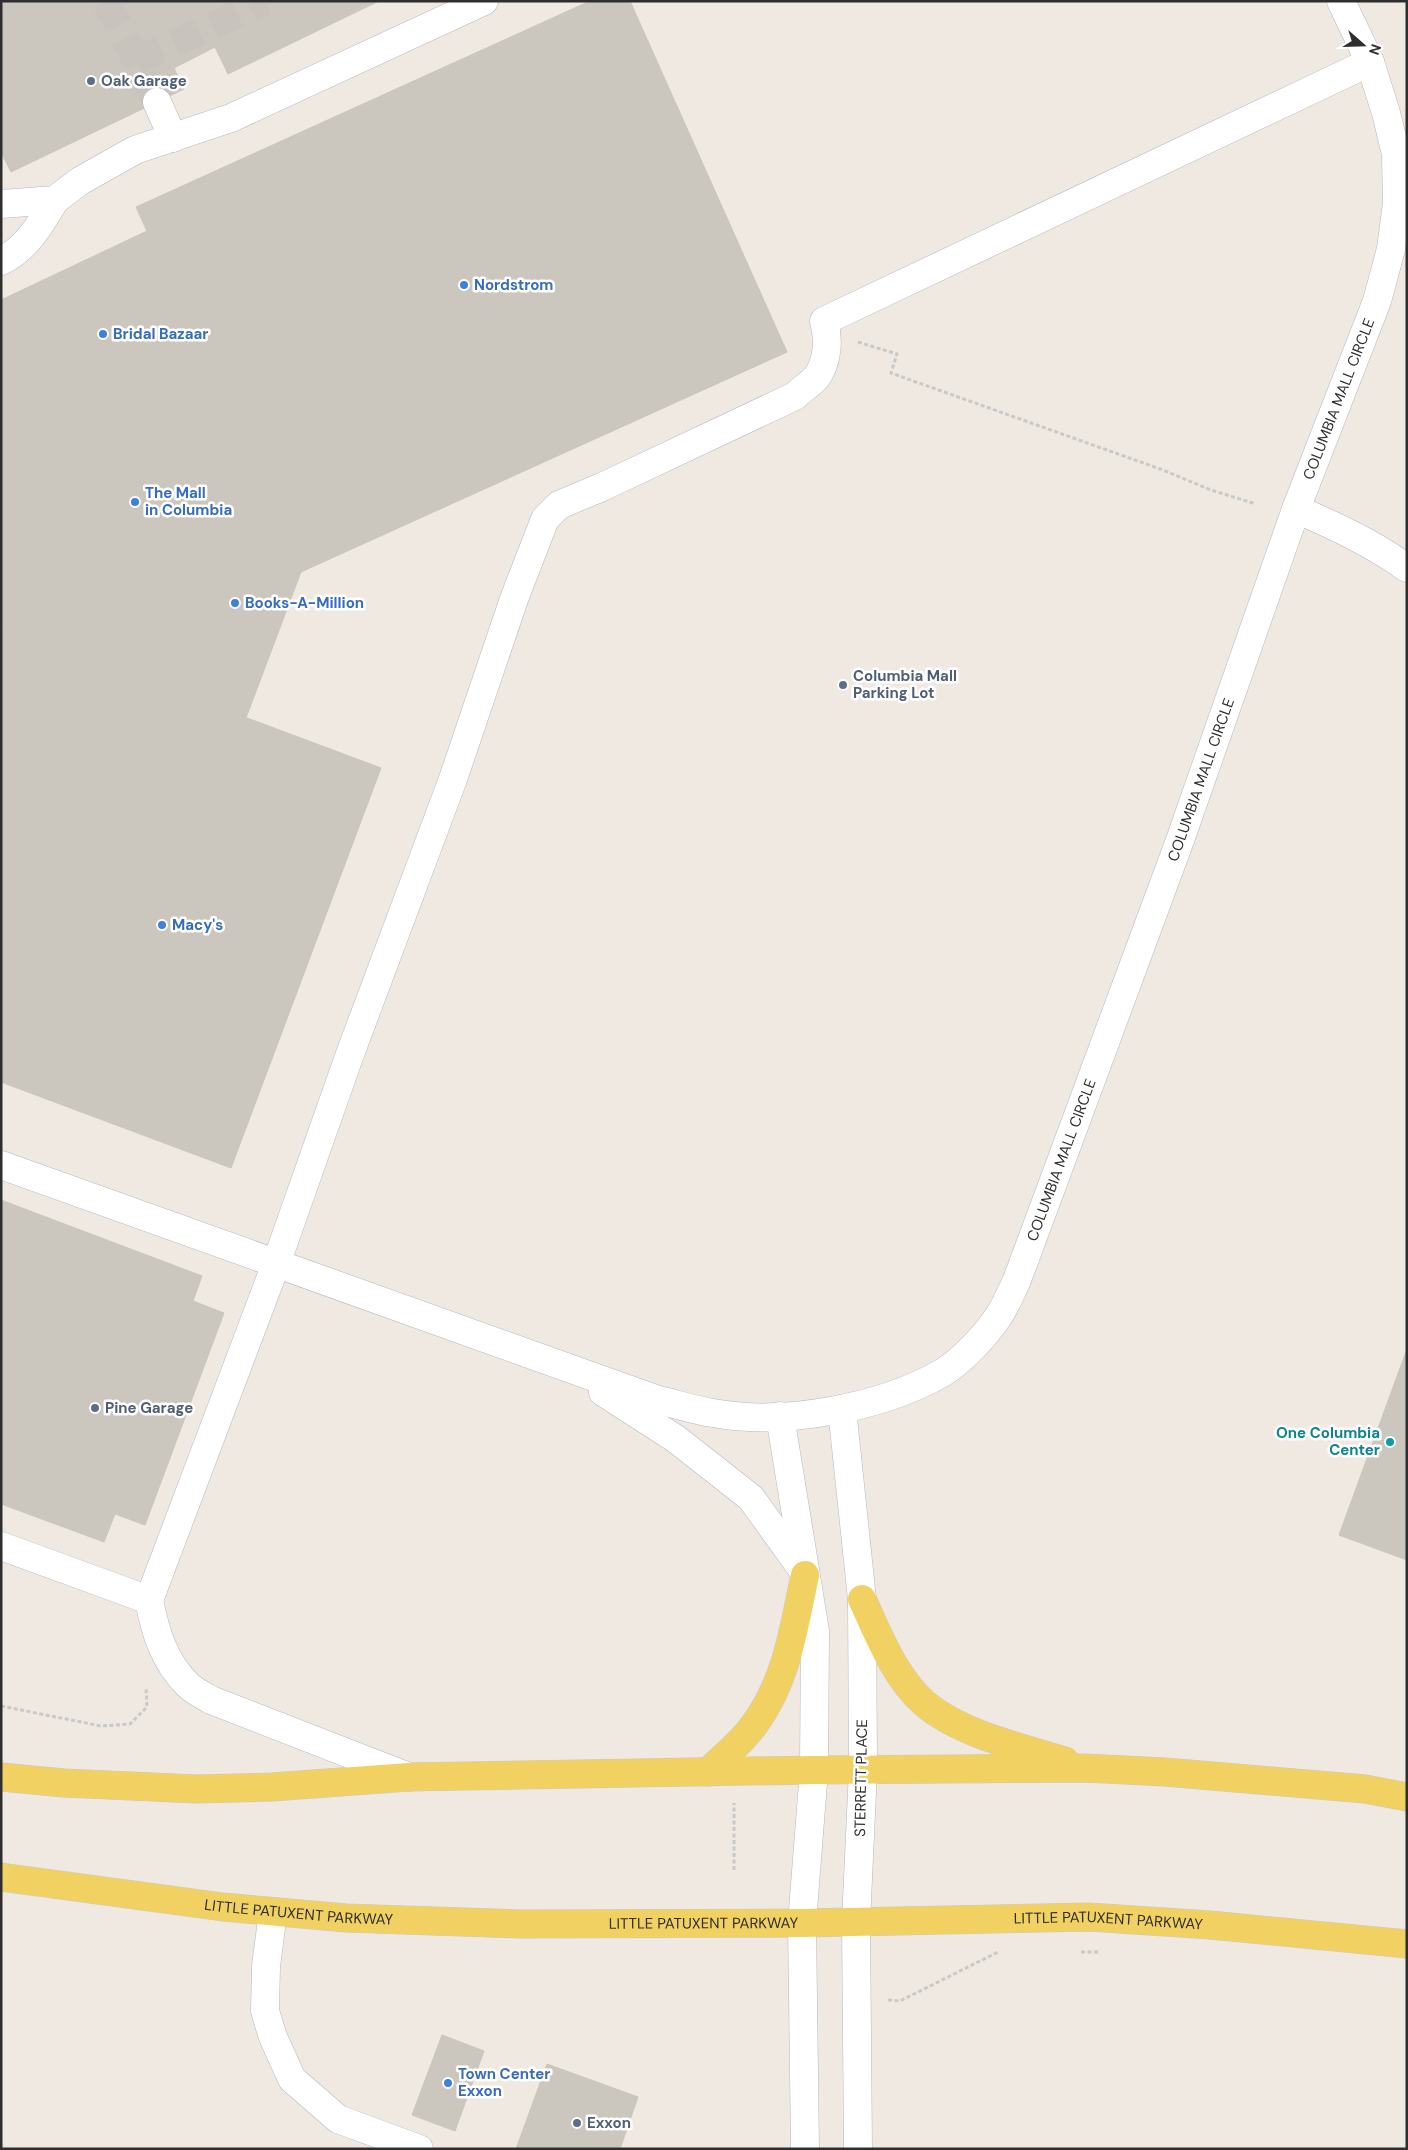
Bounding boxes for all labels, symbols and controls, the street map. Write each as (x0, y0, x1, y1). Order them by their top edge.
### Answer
north arrow (1338, 20, 1388, 70)
text: N (1365, 42, 1385, 57)
place label: Oak Garage (101, 71, 187, 91)
marker: Oak Garage (85, 75, 97, 87)
place label: Nordstrom (474, 275, 553, 295)
marker: Nordstrom (458, 279, 470, 291)
street label: COLUMBIA MALL CIRCLE (1298, 315, 1379, 483)
place label: Bridal Bazaar (113, 324, 208, 344)
marker: Bridal Bazaar (97, 328, 109, 340)
place label: The Mall in Columbia (145, 483, 232, 520)
marker: The Mall in Columbia (129, 496, 141, 508)
place label: Books-A-Million (245, 593, 364, 613)
marker: Books-A-Million (229, 597, 241, 609)
place label: Columbia Mall Parking Lot (853, 666, 957, 703)
marker: Columbia Mall Parking Lot (837, 679, 849, 691)
street label: COLUMBIA MALL CIRCLE (1163, 696, 1239, 864)
place label: Macy's (172, 915, 223, 935)
marker: Macy's (156, 919, 168, 931)
street label: COLUMBIA MALL CIRCLE (1022, 1076, 1101, 1244)
place label: Pine Garage (105, 1398, 193, 1418)
marker: Pine Garage (89, 1402, 101, 1414)
place label: One Columbia Center (1276, 1423, 1380, 1460)
marker: One Columbia Center (1384, 1436, 1396, 1448)
street label: STERRETT PLACE (850, 1719, 872, 1837)
street label: LITTLE PATUXENT PARKWAY (203, 1895, 394, 1930)
street label: LITTLE PATUXENT PARKWAY (1013, 1907, 1204, 1935)
street label: LITTLE PATUXENT PARKWAY (609, 1913, 798, 1934)
place label: Town Center Exxon (458, 2064, 550, 2101)
marker: Town Center Exxon (442, 2077, 454, 2089)
place label: Exxon (587, 2113, 631, 2133)
marker: Exxon (571, 2117, 583, 2129)

